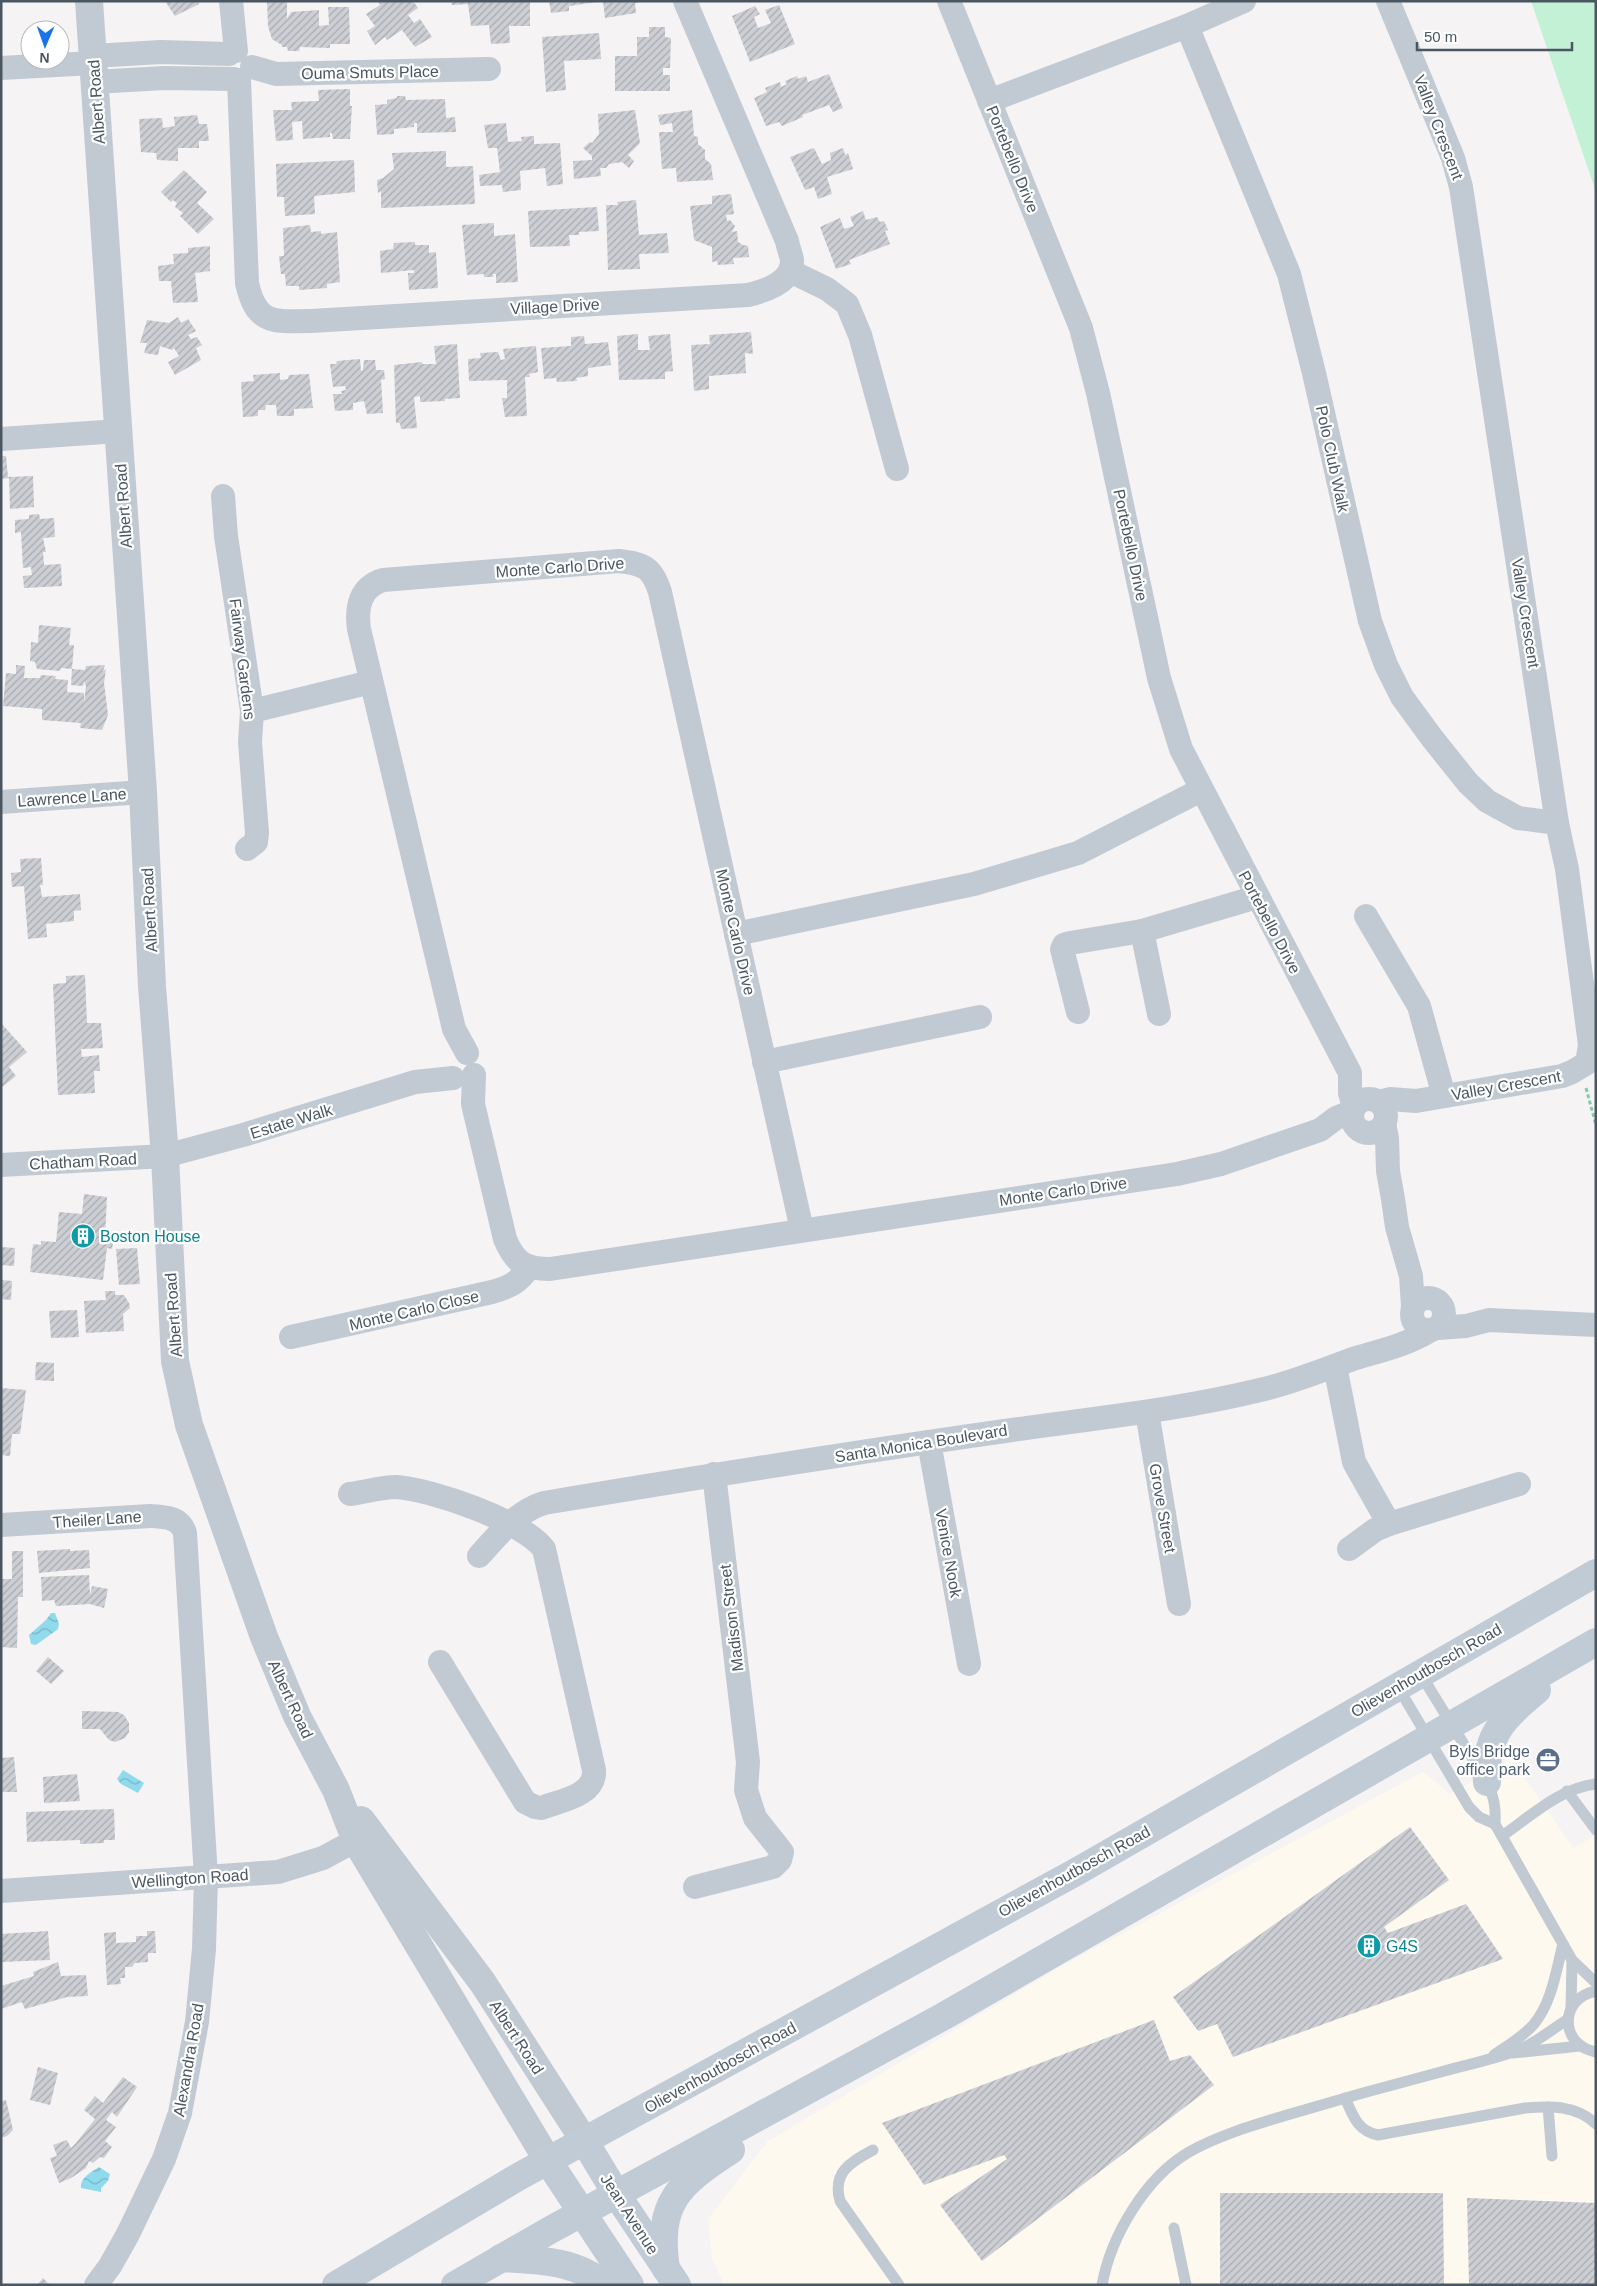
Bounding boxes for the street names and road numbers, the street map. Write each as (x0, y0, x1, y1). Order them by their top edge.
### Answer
street label: Albert Road (85, 59, 108, 145)
street label: Ouma Smuts Place (301, 63, 439, 82)
street label: Valley Crescent (1411, 72, 1467, 182)
street label: Portebello Drive (983, 103, 1042, 215)
street label: Village Drive (510, 296, 600, 317)
street label: Polo Club Walk (1313, 404, 1352, 515)
street label: Albert Road (112, 463, 135, 549)
street label: Portebello Drive (1110, 488, 1151, 603)
street label: Monte Carlo Drive (495, 555, 625, 580)
street label: Valley Crescent (1508, 557, 1543, 670)
street label: Fairway Gardens (227, 598, 258, 721)
street label: Lawrence Lane (17, 785, 127, 810)
street label: Albert Road (139, 867, 160, 953)
street label: Monte Carlo Drive (713, 867, 758, 997)
street label: Portebello Drive (1235, 868, 1304, 977)
street label: Valley Crescent (1450, 1067, 1563, 1103)
street label: Estate Walk (248, 1101, 335, 1142)
street label: Chatham Road (29, 1150, 137, 1173)
street label: Monte Carlo Drive (998, 1174, 1128, 1209)
street label: Albert Road (162, 1272, 185, 1358)
street label: Monte Carlo Close (348, 1287, 481, 1334)
street label: Santa Monica Boulevard (834, 1421, 1008, 1466)
street label: Grove Street (1146, 1462, 1179, 1555)
street label: Venice Nook (932, 1507, 965, 1600)
street label: Theiler Lane (52, 1508, 142, 1531)
street label: Madison Street (716, 1563, 746, 1672)
street label: Olievenhoutbosch Road (1348, 1620, 1504, 1720)
street label: Albert Road (265, 1657, 316, 1741)
street label: Olievenhoutbosch Road (995, 1823, 1153, 1920)
street label: Wellington Road (131, 1866, 249, 1891)
street label: Albert Road (486, 1997, 547, 2077)
street label: Alexandra Road (170, 2002, 207, 2118)
street label: Olievenhoutbosch Road (641, 2019, 799, 2116)
street label: Jean Avenue (597, 2171, 662, 2258)

